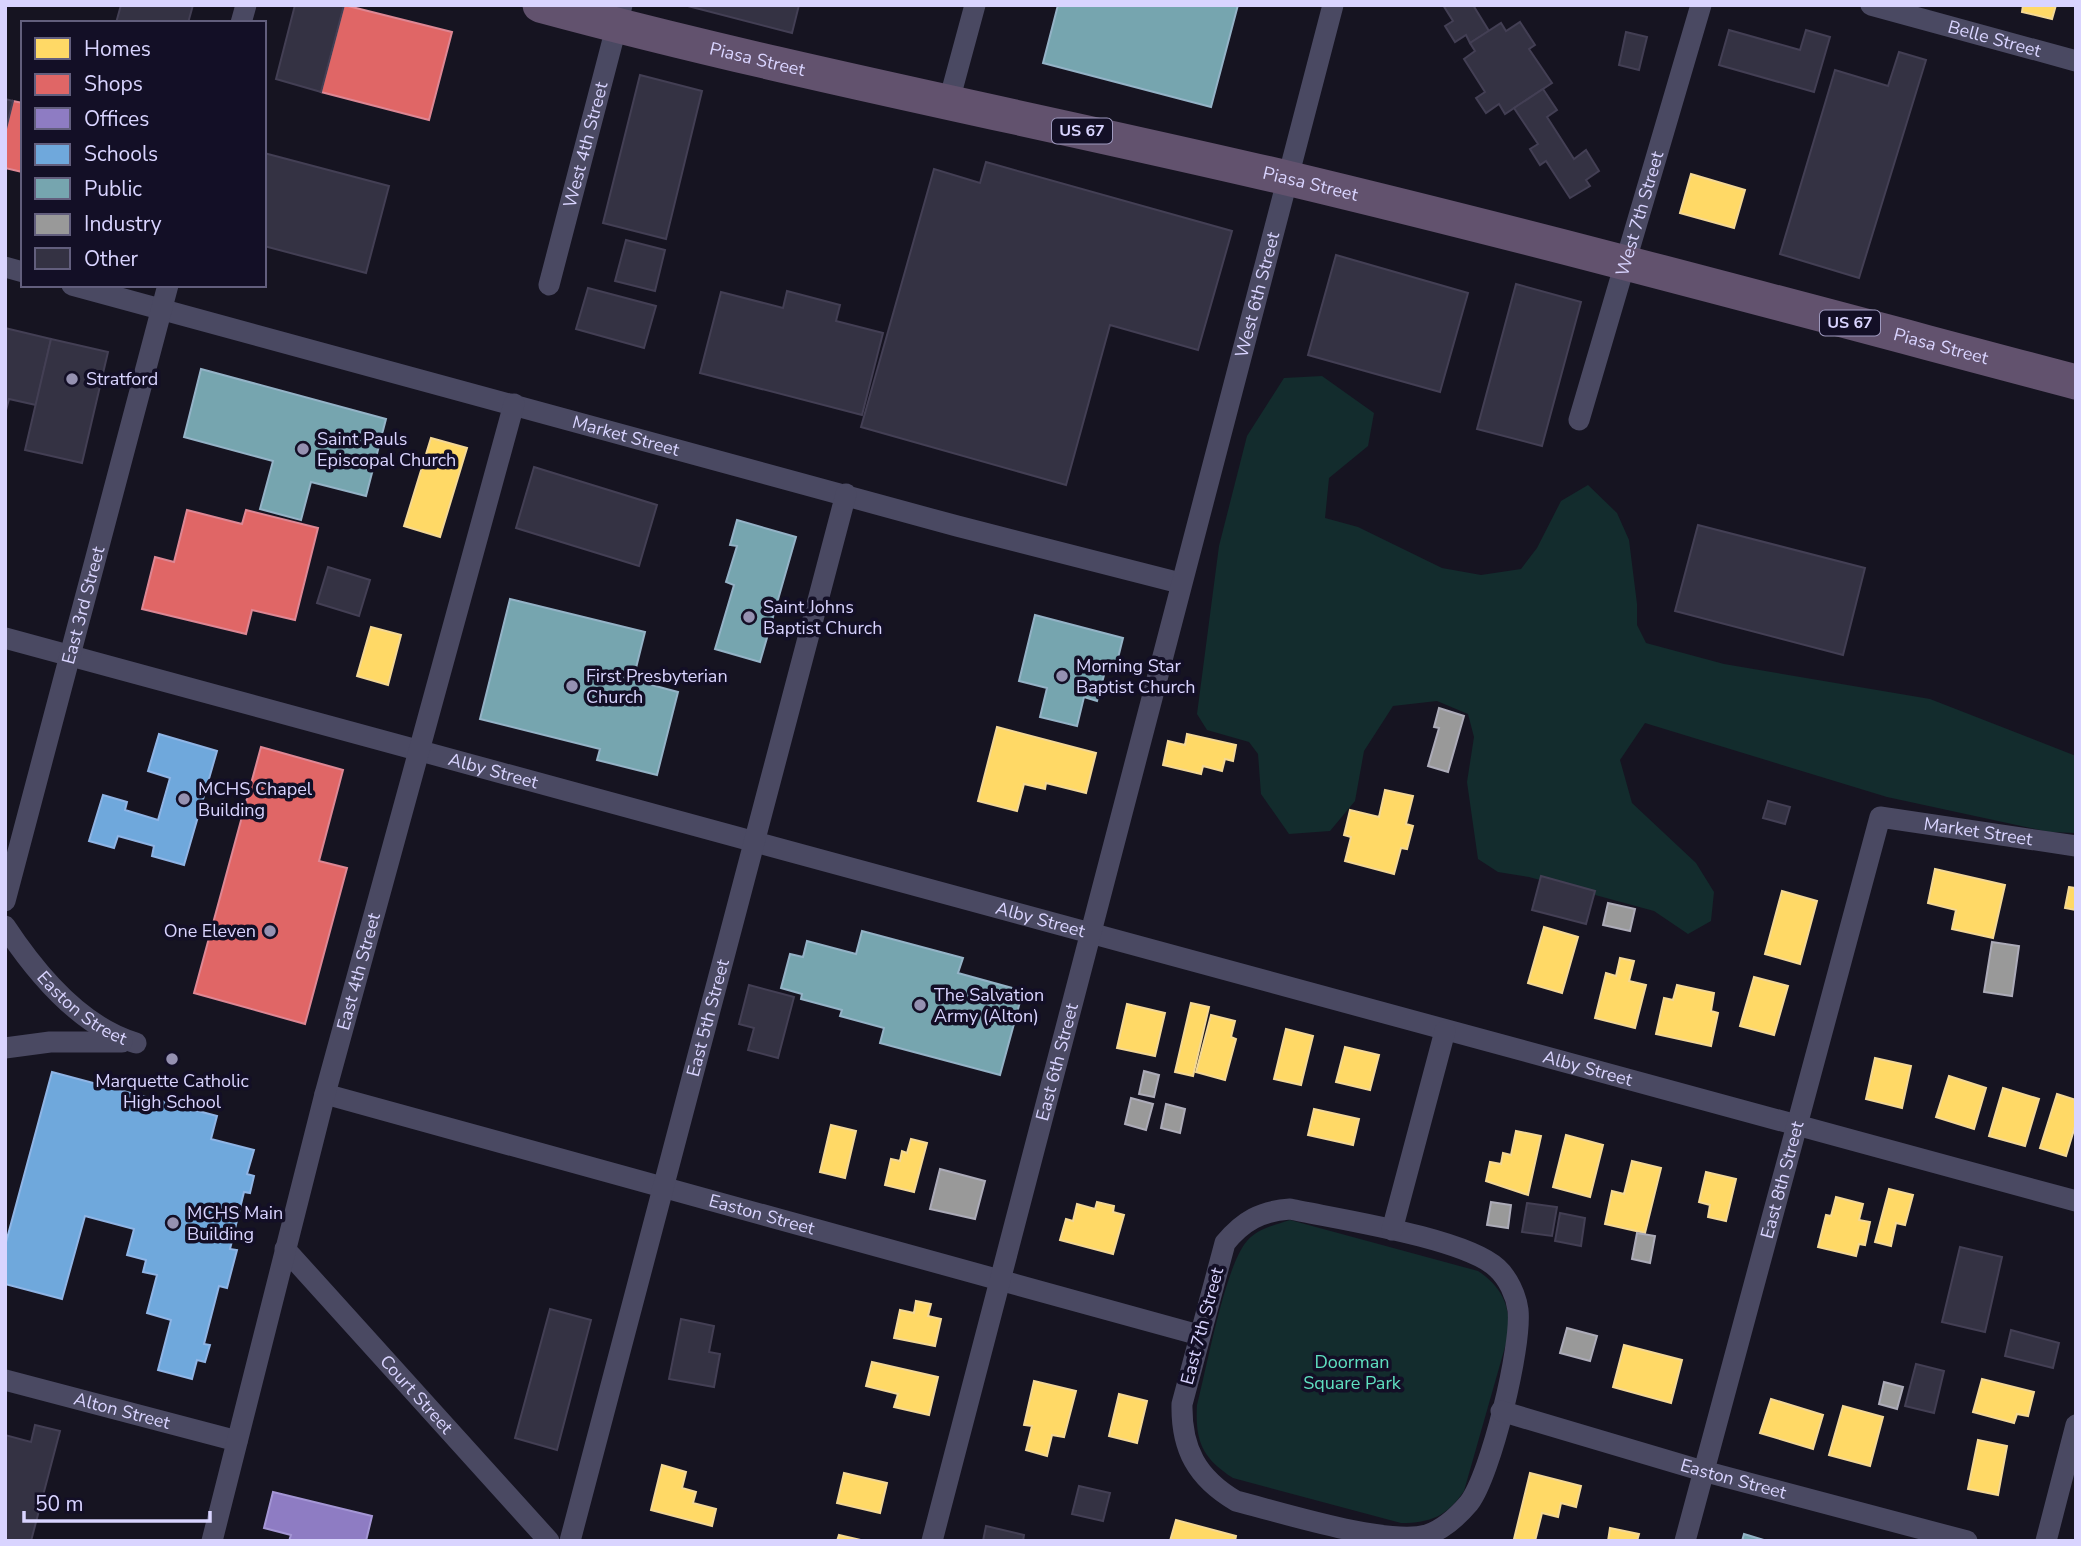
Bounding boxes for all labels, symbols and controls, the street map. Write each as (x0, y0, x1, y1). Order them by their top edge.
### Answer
street label: Belle Street (1945, 15, 2044, 63)
legend (21, 21, 266, 287)
text: Homes (84, 35, 151, 63)
street label: Piasa Street (707, 36, 808, 82)
text: Shops (84, 70, 143, 98)
street label: West 4th Street (558, 79, 614, 210)
text: Offices (84, 105, 149, 133)
road number: US 67 (1052, 119, 1112, 144)
text: Schools (84, 140, 158, 168)
street label: West 7th Street (1610, 148, 1670, 279)
street label: Piasa Street (1260, 161, 1361, 207)
text: Public (84, 175, 142, 203)
text: Industry (84, 210, 162, 238)
street label: West 6th Street (1229, 229, 1285, 360)
text: Other (84, 245, 139, 273)
road number: US 67 (1820, 310, 1880, 336)
street label: Piasa Street (1891, 322, 1992, 370)
place label: Stratford (86, 367, 158, 391)
marker: Stratford (64, 371, 80, 387)
street label: Market Street (570, 410, 683, 462)
place label: Saint Pauls Episcopal Church (317, 427, 456, 472)
marker: Saint Pauls Episcopal Church (295, 441, 311, 457)
street label: East 3rd Street (56, 543, 111, 667)
place label: Saint Johns Baptist Church (763, 595, 882, 640)
marker: Saint Johns Baptist Church (741, 609, 757, 625)
place label: Morning Star Baptist Church (1076, 654, 1195, 699)
place label: First Presbyterian Church (586, 664, 728, 709)
marker: Morning Star Baptist Church (1054, 668, 1070, 684)
marker: First Presbyterian Church (564, 678, 580, 694)
street label: Alby Street (446, 747, 541, 795)
place label: MCHS Chapel Building (198, 777, 313, 822)
marker: MCHS Chapel Building (176, 791, 192, 807)
street label: Market Street (1922, 812, 2035, 852)
street label: Alby Street (993, 896, 1089, 943)
street label: East 4th Street (331, 910, 386, 1033)
place label: One Eleven (164, 919, 256, 943)
marker: One Eleven (262, 923, 278, 939)
street label: East 5th Street (681, 956, 735, 1079)
street label: Easton Street (32, 966, 131, 1051)
place label: The Salvation Army (Alton) (934, 983, 1044, 1028)
marker: The Salvation Army (Alton) (912, 997, 928, 1013)
street label: East 6th Street (1030, 1000, 1084, 1123)
street label: Alby Street (1540, 1045, 1636, 1092)
marker: Marquette Catholic High School (164, 1051, 180, 1067)
place label: Marquette Catholic High School (95, 1069, 249, 1114)
street label: East 8th Street (1755, 1118, 1810, 1241)
street label: Easton Street (706, 1188, 818, 1241)
place label: MCHS Main Building (187, 1201, 283, 1246)
marker: MCHS Main Building (165, 1215, 181, 1231)
street label: East 7th Street (1175, 1264, 1229, 1387)
street label: Court Street (374, 1350, 459, 1440)
park label: Doorman Square Park (1303, 1350, 1402, 1395)
street label: Alton Street (71, 1387, 173, 1435)
street label: Easton Street (1677, 1453, 1790, 1505)
scale bar (24, 1480, 210, 1524)
text: 50 m (35, 1490, 84, 1518)

